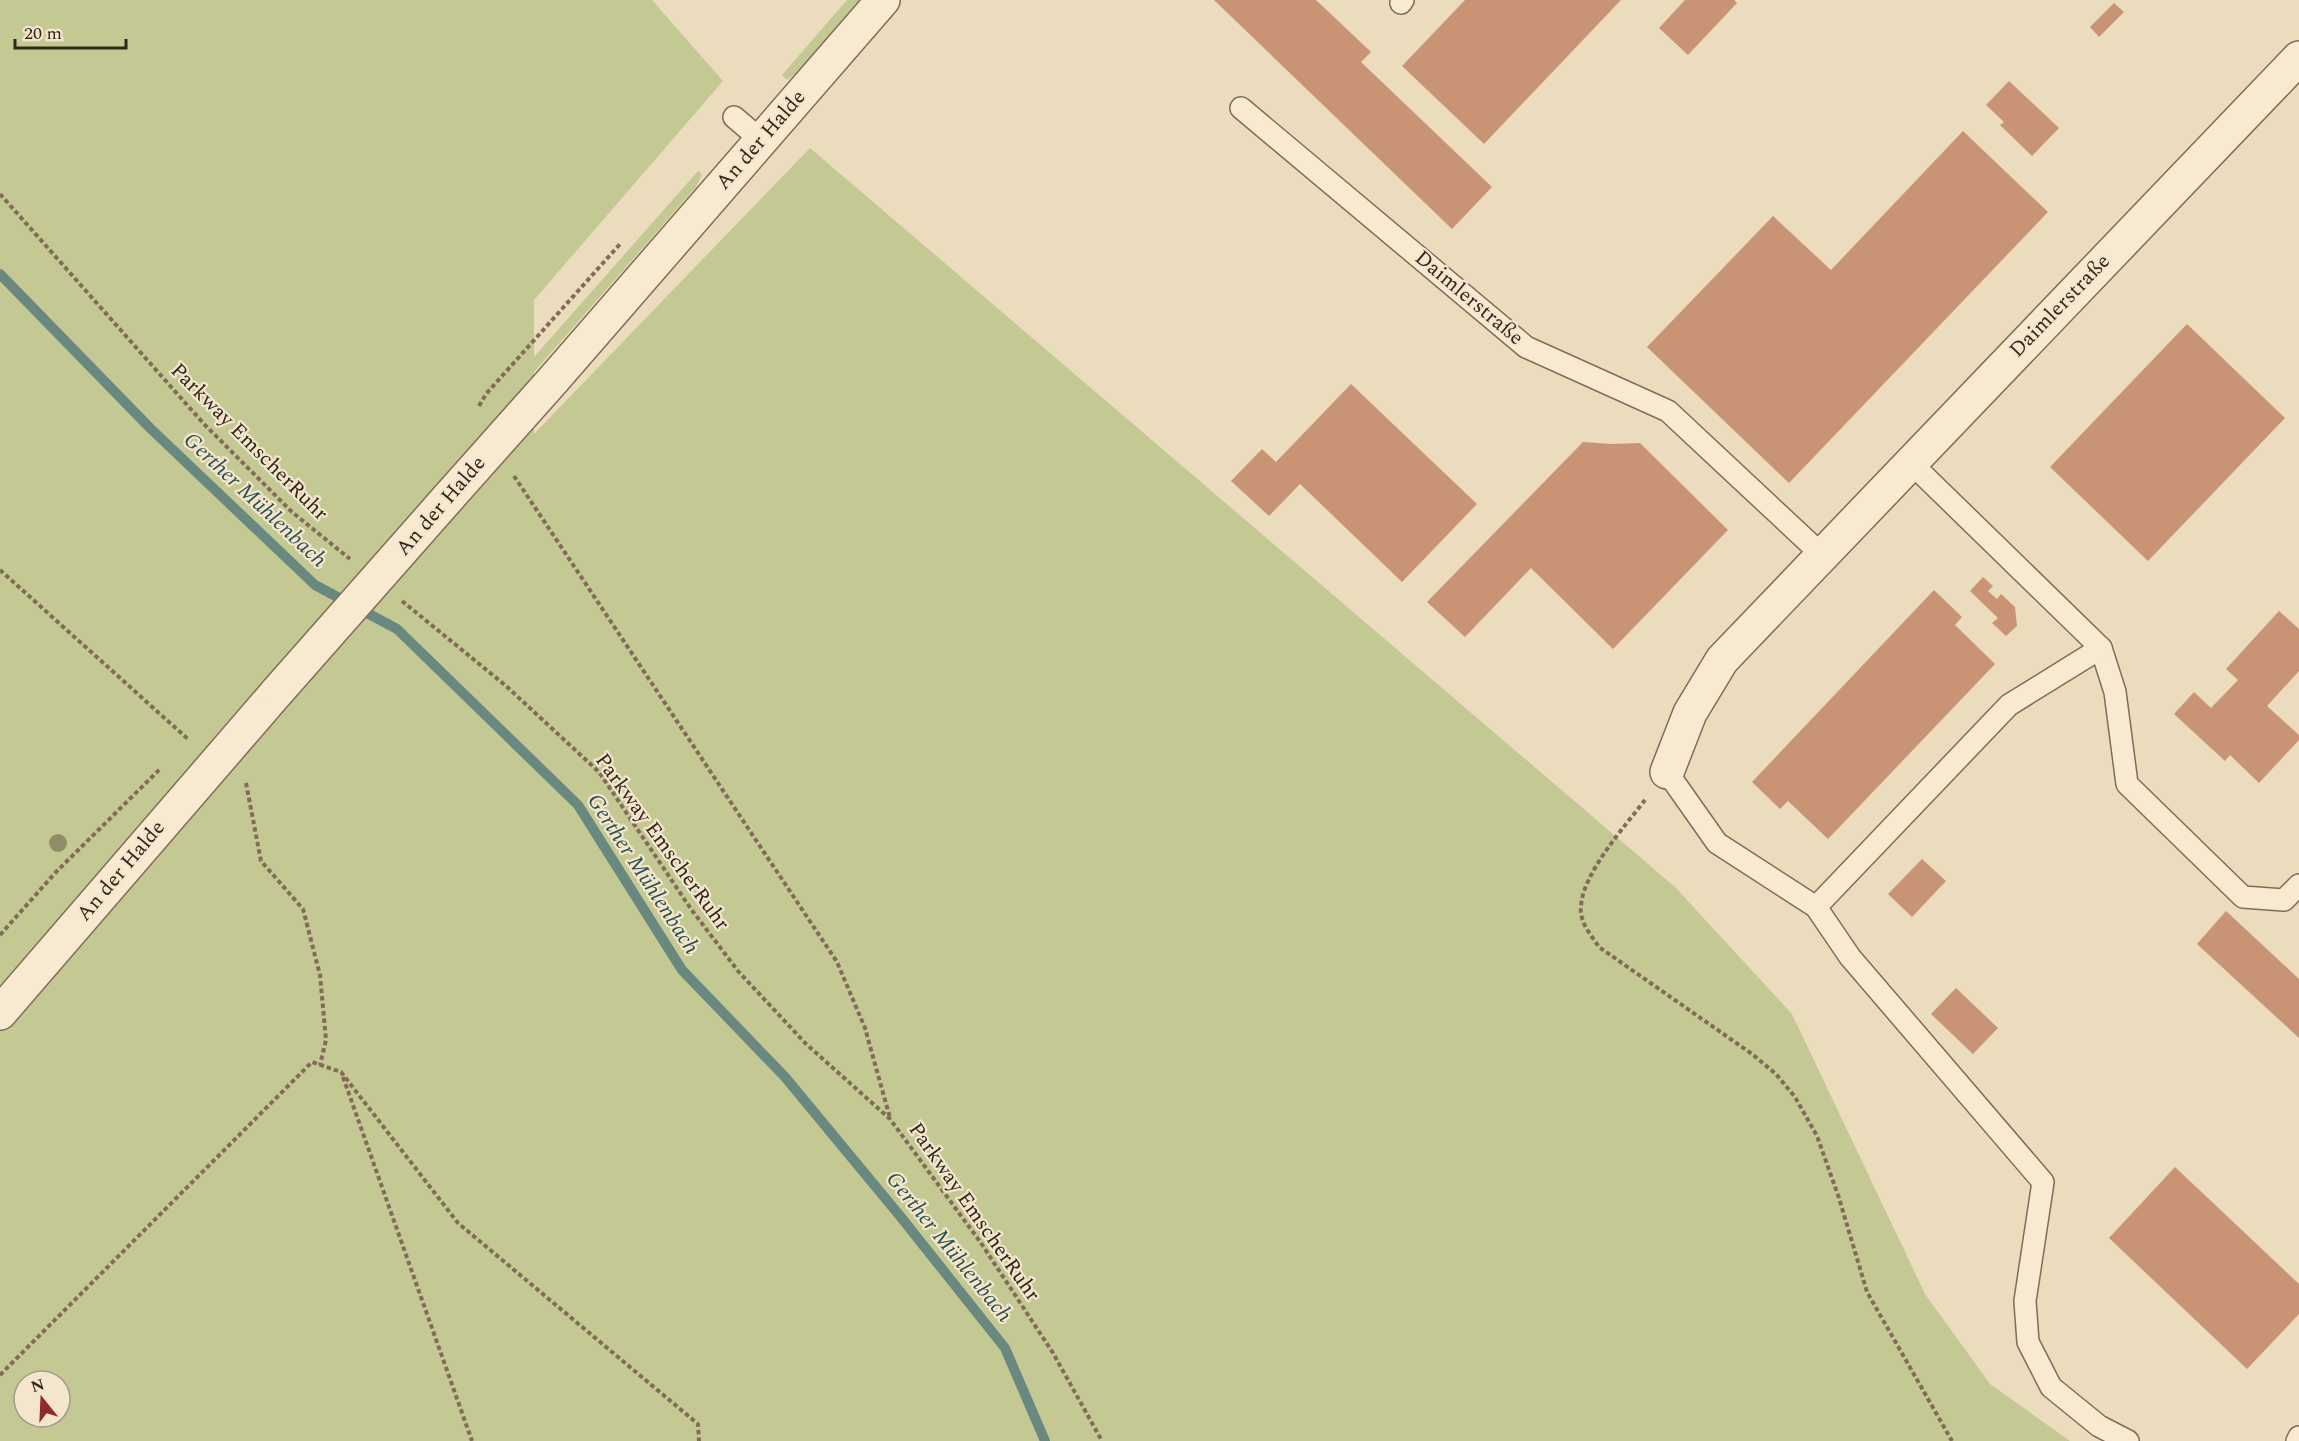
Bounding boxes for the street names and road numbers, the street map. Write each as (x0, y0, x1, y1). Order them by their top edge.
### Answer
street label: An der Halde (708, 83, 814, 197)
street label: Daimlerstraße (1407, 243, 1531, 353)
street label: Daimlerstraße (2002, 247, 2118, 365)
street label: Parkway EmscherRuhr (163, 356, 335, 528)
street label: An der Halde (388, 449, 494, 563)
street label: Parkway EmscherRuhr (587, 747, 737, 937)
street label: An der Halde (69, 813, 173, 929)
street label: Parkway EmscherRuhr (900, 1116, 1048, 1308)

